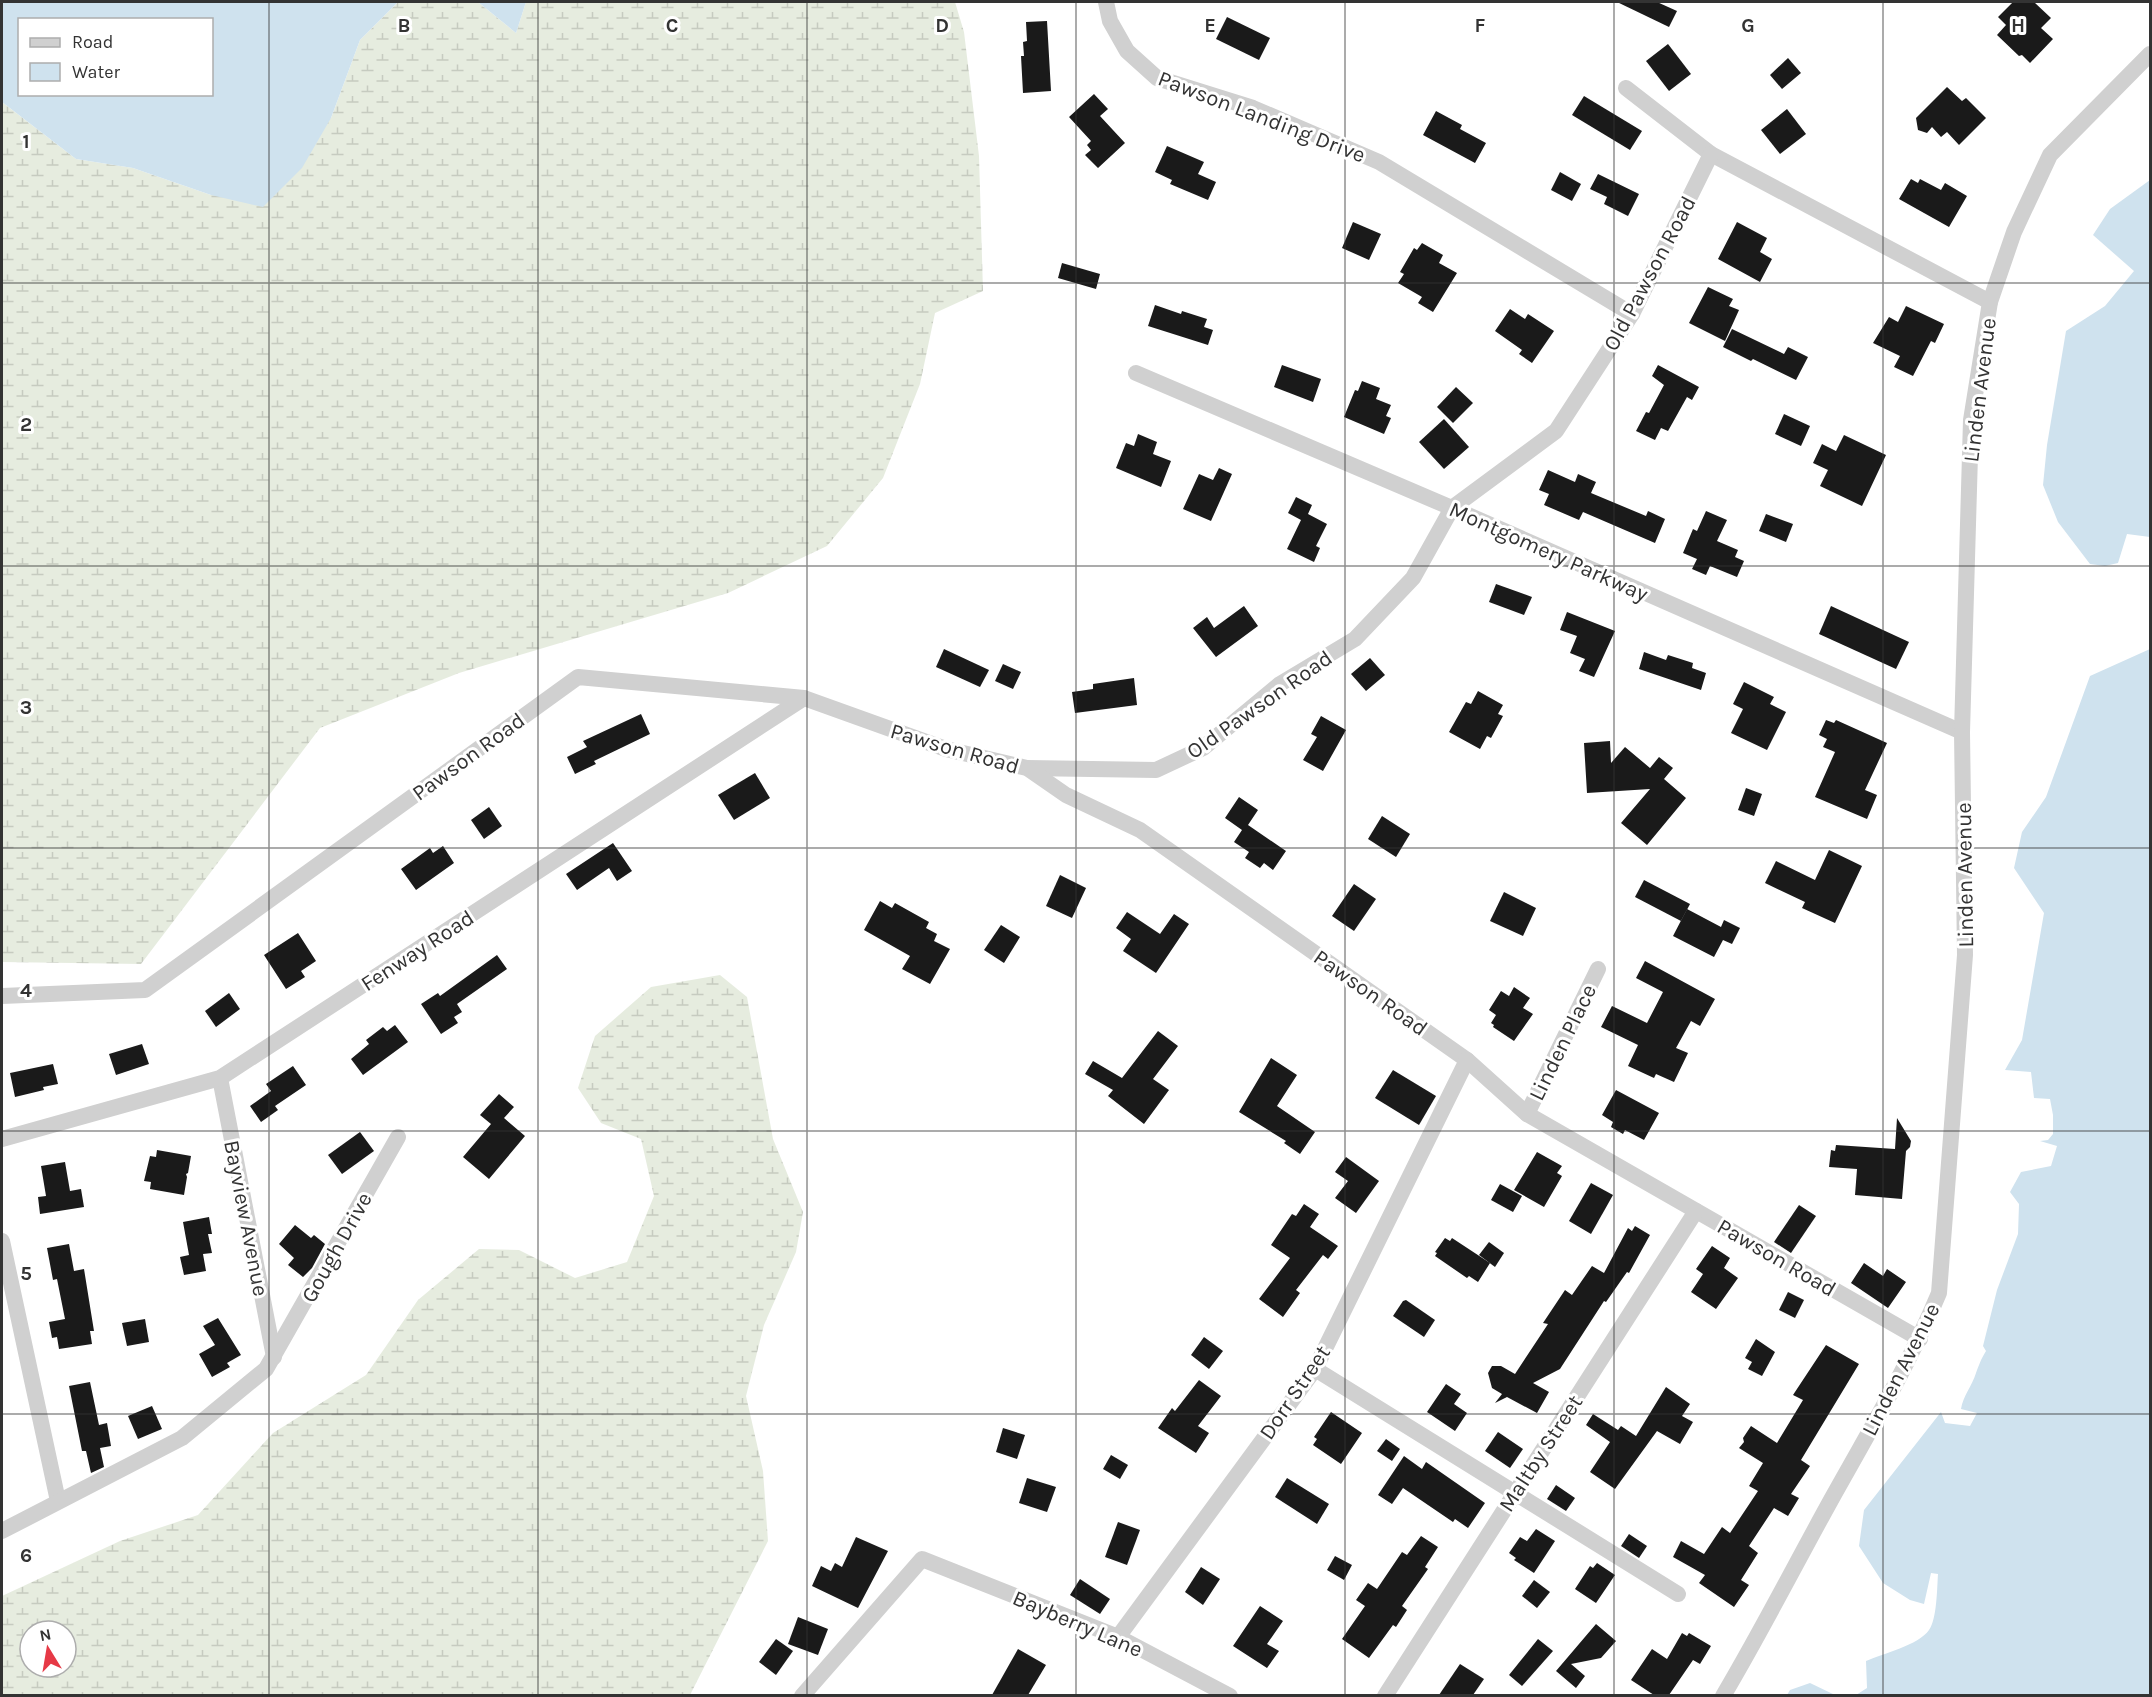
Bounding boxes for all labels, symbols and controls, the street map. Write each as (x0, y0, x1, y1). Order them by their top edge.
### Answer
text: B (398, 14, 410, 37)
text: C (666, 14, 678, 37)
text: D (935, 14, 949, 37)
text: E (1204, 14, 1216, 37)
text: F (1475, 14, 1486, 37)
text: G (1741, 14, 1755, 37)
text: H (2011, 14, 2025, 37)
legend (18, 18, 213, 96)
text: Road (72, 31, 113, 53)
text: Water (72, 61, 120, 83)
street label: Pawson Landing Drive (1154, 65, 1369, 168)
text: 1 (22, 130, 30, 153)
street label: Old Pawson Road (1598, 192, 1702, 355)
street label: Linden Avenue (1958, 316, 2002, 464)
text: 2 (20, 413, 32, 436)
street label: Montgomery Parkway (1445, 496, 1652, 607)
street label: Old Pawson Road (1182, 645, 1337, 765)
text: 3 (20, 696, 32, 719)
street label: Pawson Road (407, 707, 530, 806)
street label: Pawson Road (887, 718, 1022, 780)
street label: Linden Avenue (1951, 802, 1979, 948)
street label: Fenway Road (356, 905, 479, 997)
street label: Pawson Road (1309, 944, 1432, 1042)
text: 4 (20, 979, 32, 1002)
street label: Linden Place (1524, 980, 1602, 1105)
street label: Bayview Avenue (218, 1138, 274, 1298)
street label: Gough Drive (296, 1188, 378, 1307)
street label: Pawson Road (1712, 1213, 1841, 1302)
text: 5 (20, 1262, 32, 1285)
street label: Linden Avenue (1856, 1299, 1945, 1440)
street label: Dorr Street (1254, 1340, 1336, 1445)
street label: Maltby Street (1493, 1390, 1588, 1517)
text: 6 (20, 1544, 32, 1567)
street label: Bayberry Lane (1009, 1585, 1147, 1663)
north arrow (18, 1619, 78, 1679)
text: N (38, 1624, 53, 1645)

